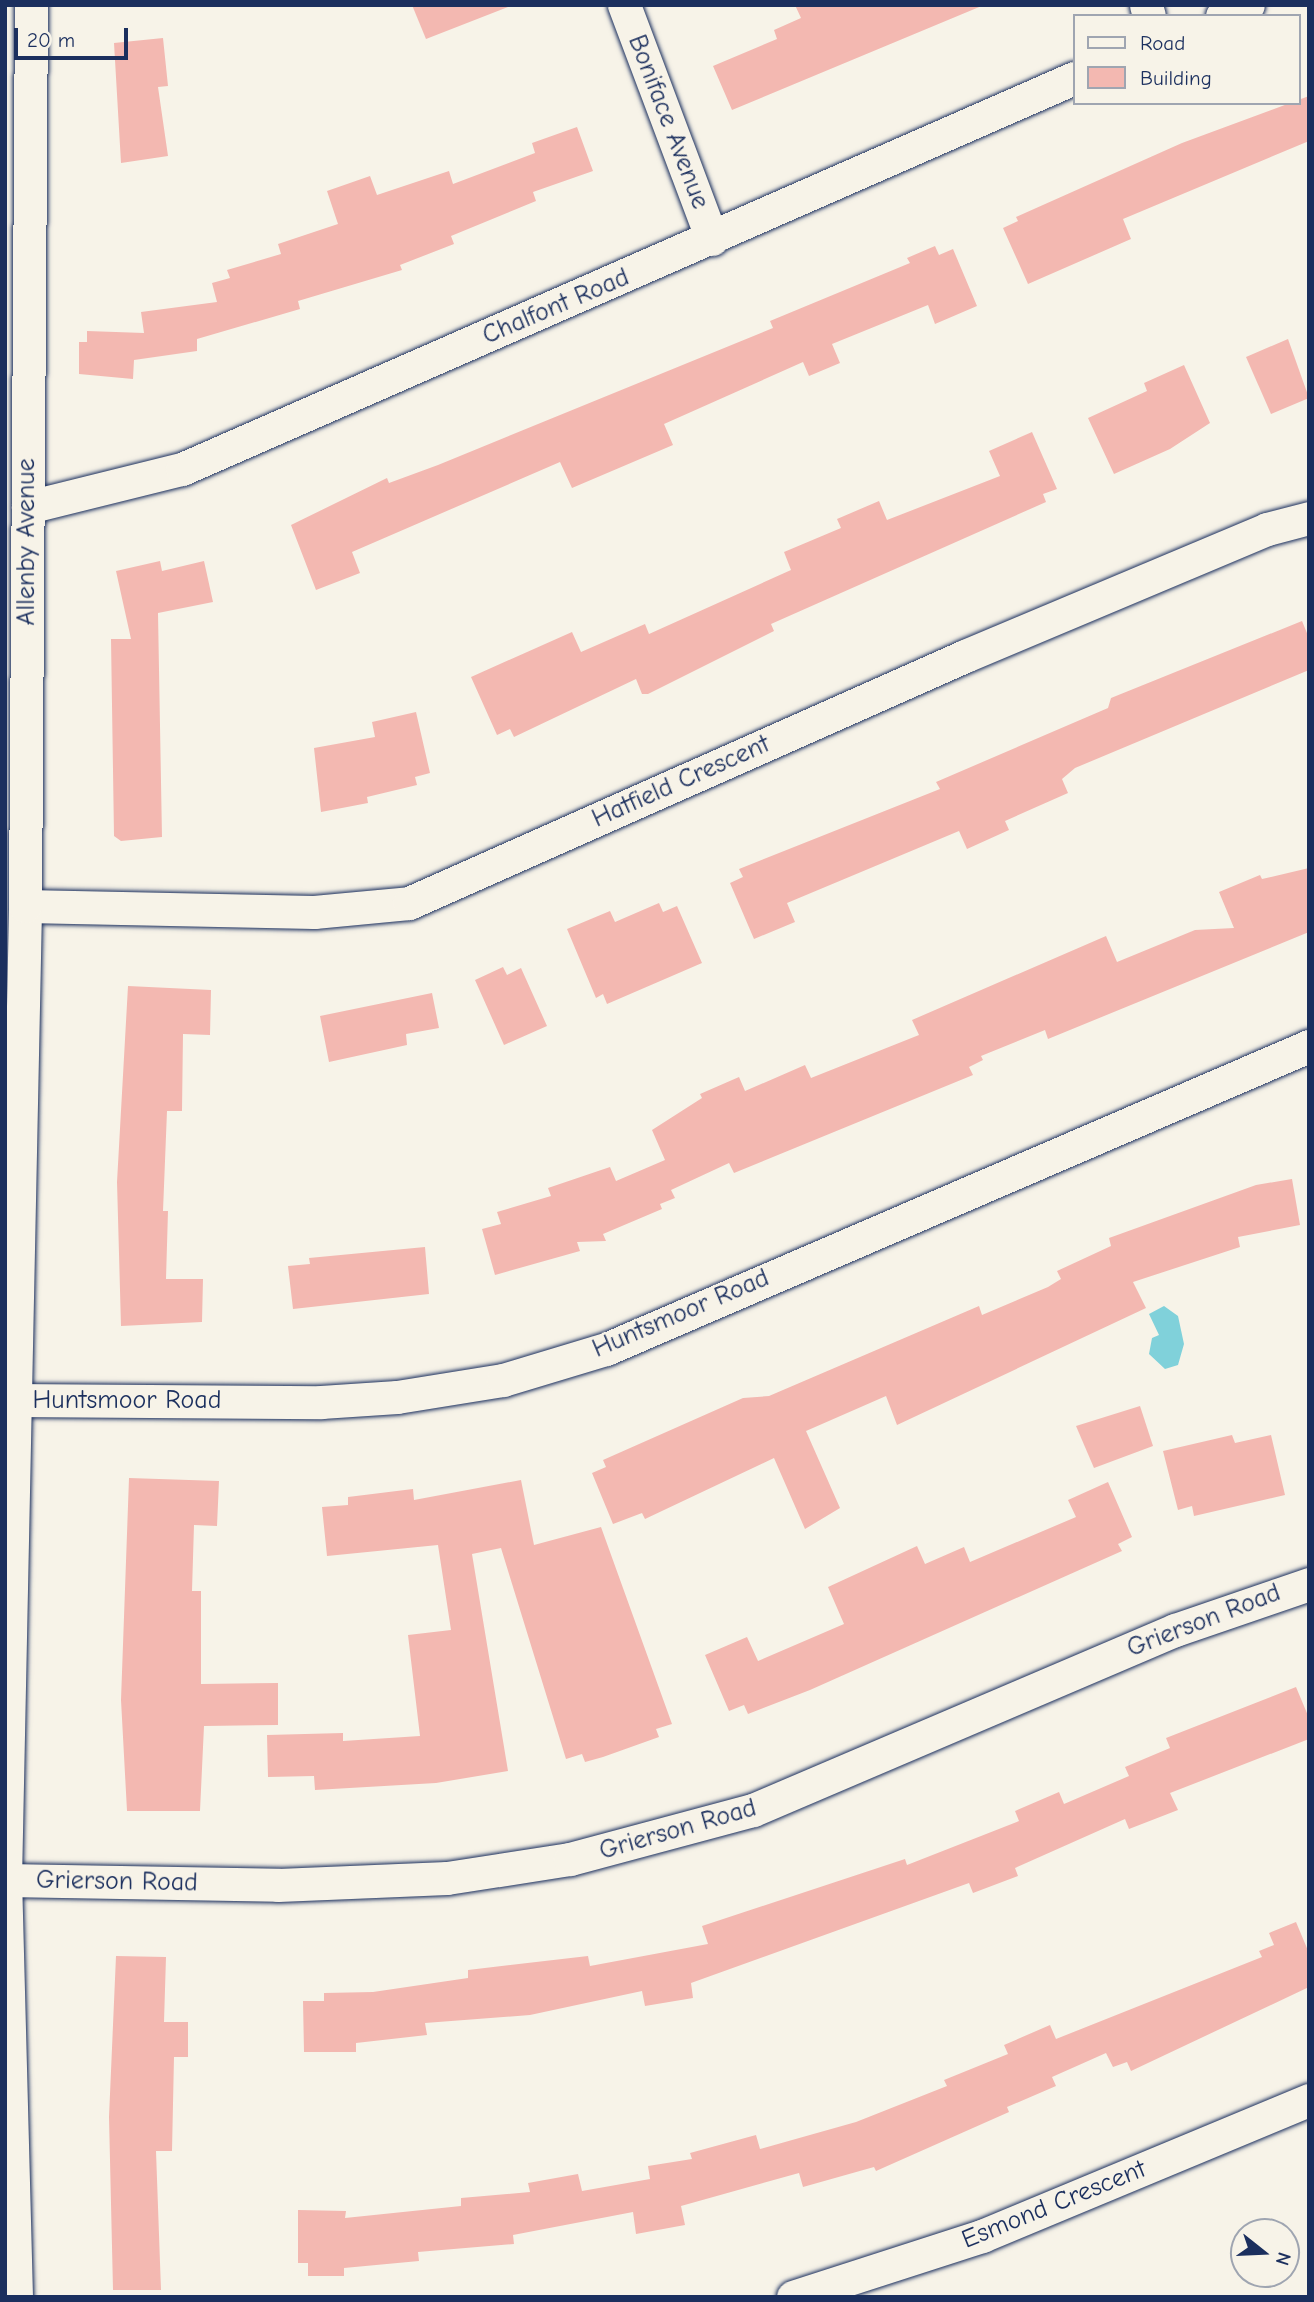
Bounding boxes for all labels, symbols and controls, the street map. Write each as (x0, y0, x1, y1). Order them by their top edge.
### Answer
scale bar (18, 14, 131, 58)
legend (1072, 14, 1300, 105)
text: 20 m (27, 28, 75, 52)
street label: Boniface Avenue (621, 31, 715, 213)
text: Road (1140, 31, 1185, 55)
text: Building (1140, 66, 1212, 90)
street label: Chalfont Road (478, 262, 634, 352)
street label: Allenby Avenue (11, 458, 43, 626)
street label: Hatfield Crescent (587, 729, 775, 835)
street label: Huntsmoor Road (588, 1263, 774, 1365)
street label: Huntsmoor Road (33, 1385, 221, 1417)
street label: Grierson Road (1123, 1577, 1285, 1665)
street label: Grierson Road (596, 1793, 760, 1867)
street label: Grierson Road (36, 1865, 198, 1899)
street label: Esmond Crescent (958, 2154, 1150, 2256)
north arrow (1230, 2218, 1300, 2288)
text: N (1271, 2250, 1295, 2268)

